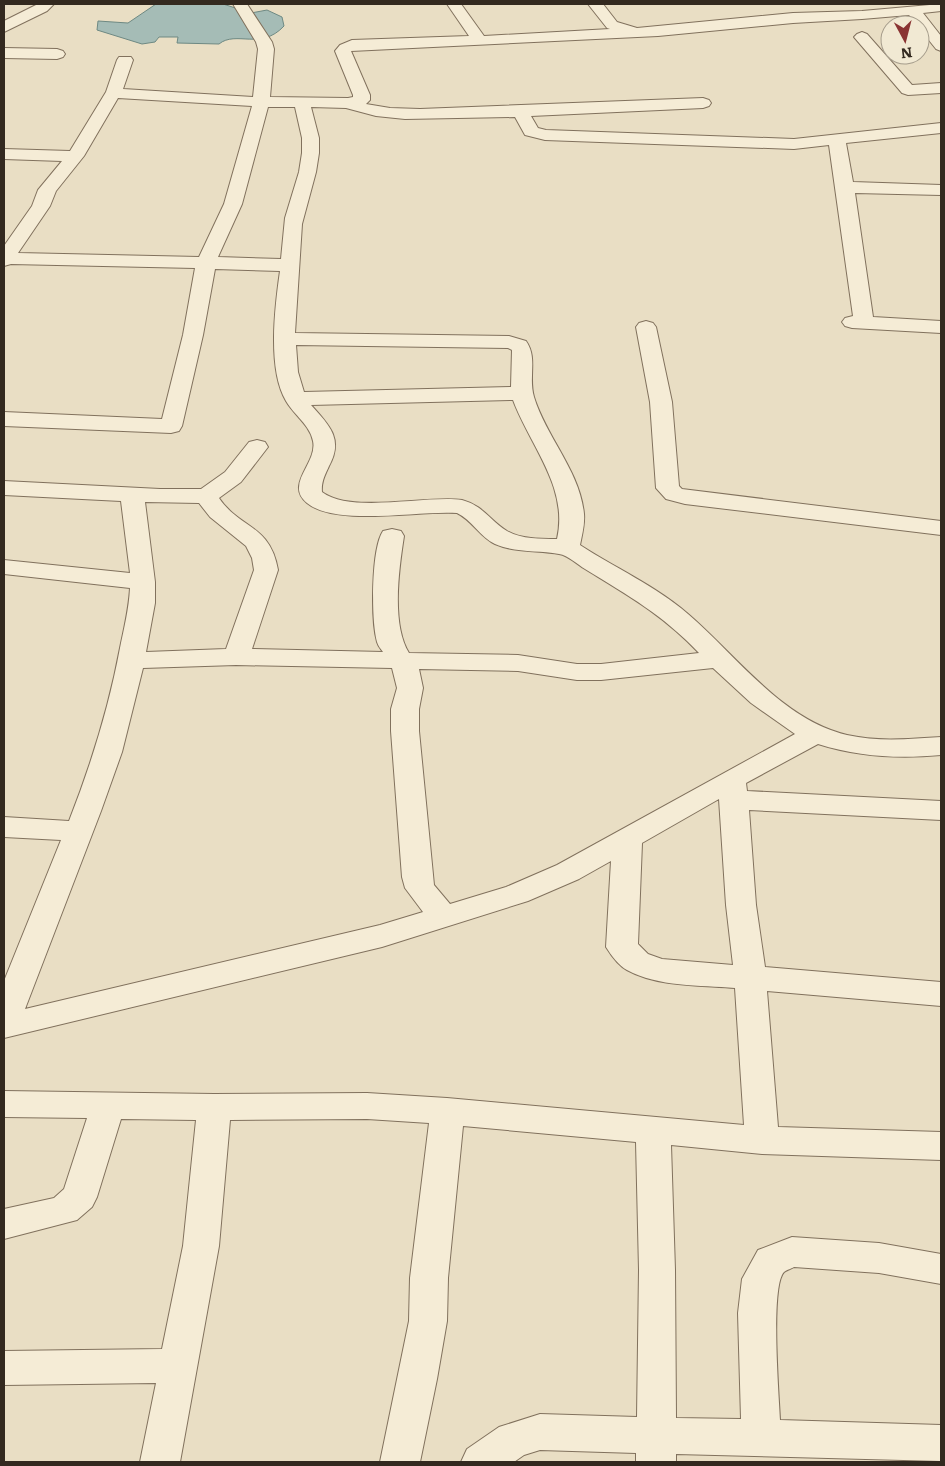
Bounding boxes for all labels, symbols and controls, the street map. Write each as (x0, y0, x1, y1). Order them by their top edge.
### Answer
north arrow (880, 15, 930, 65)
text: N (899, 43, 914, 65)

